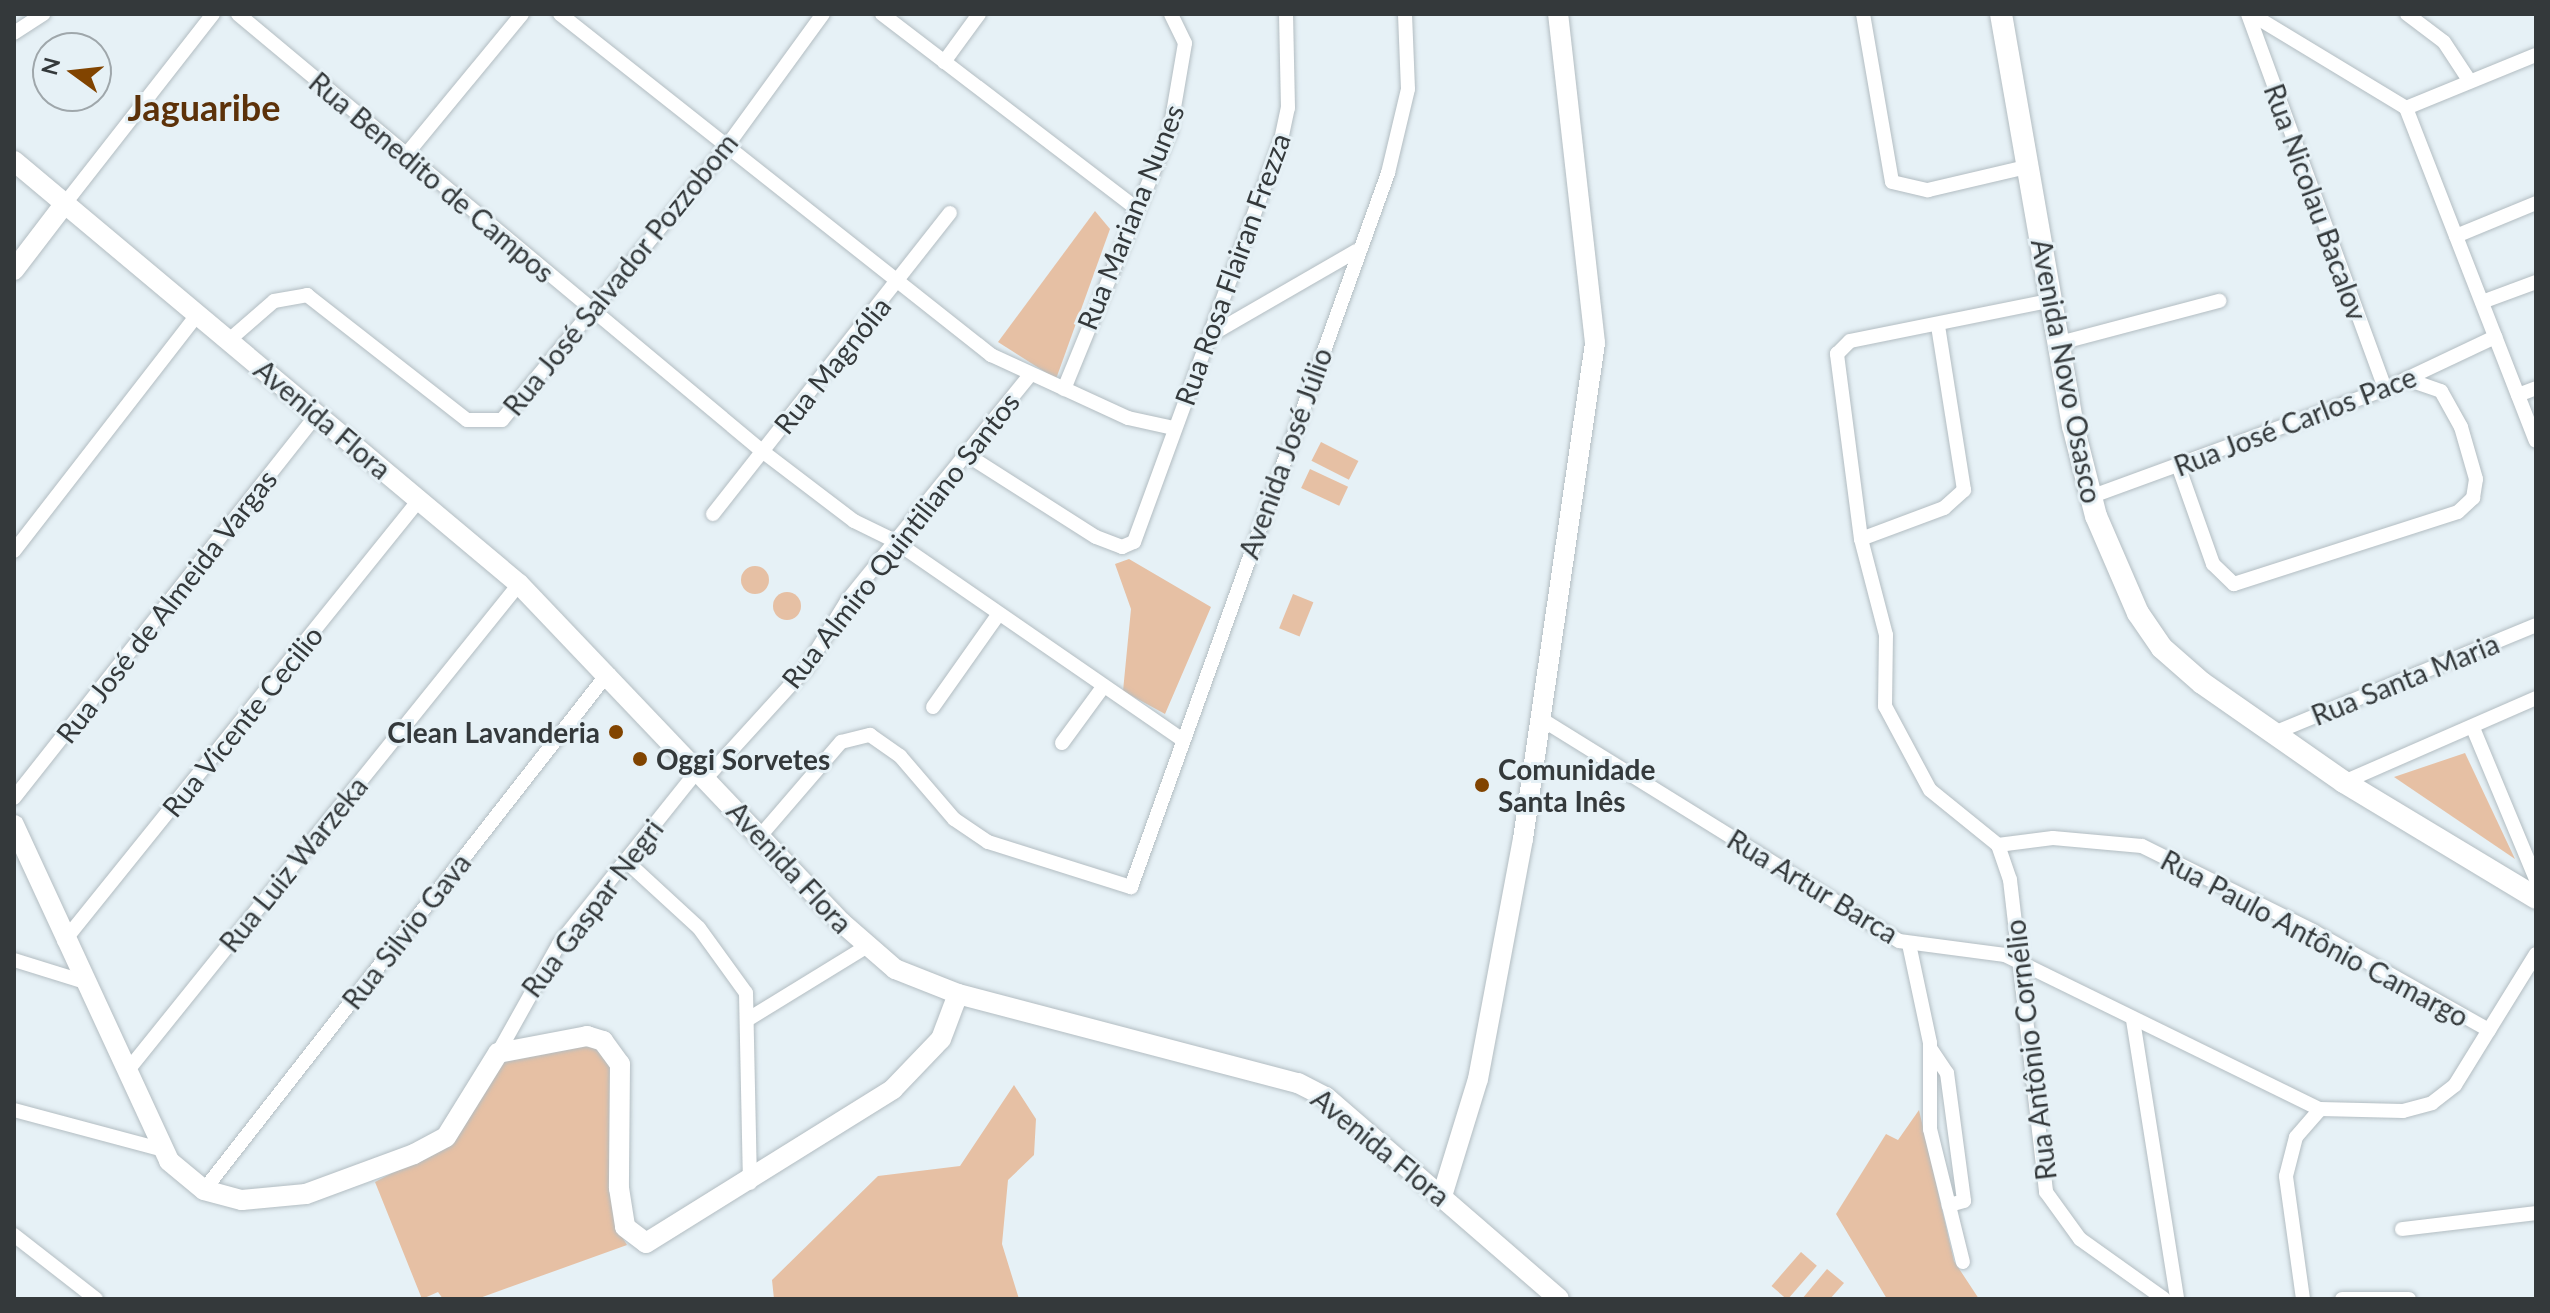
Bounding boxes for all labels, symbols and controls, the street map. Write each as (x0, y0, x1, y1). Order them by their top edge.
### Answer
north arrow (32, 32, 112, 112)
text: N (35, 55, 65, 78)
street label: Rua Benedito de Campos (303, 65, 561, 289)
street label: Rua Nicolau Bacalov (2258, 79, 2374, 325)
district label: Jaguaribe (128, 86, 280, 130)
street label: Rua Mariana Nunes (1069, 99, 1191, 335)
street label: Rua José Salvador Pozzobom (495, 126, 745, 422)
street label: Rua Rosa Flairan Frezza (1167, 128, 1297, 410)
street label: Avenida Novo Osasco (2025, 236, 2109, 506)
street label: Rua Magnólia (767, 290, 897, 440)
street label: Avenida José Júlio (1231, 342, 1339, 564)
street label: Avenida Flora (248, 352, 398, 486)
street label: Rua José Carlos Pace (2169, 359, 2421, 483)
street label: Rua Almiro Quintiliano Santos (774, 385, 1026, 695)
street label: Rua José de Almeida Vargas (48, 461, 284, 751)
street label: Rua Vicente Cecilio (154, 618, 330, 824)
street label: Rua Santa Maria (2306, 626, 2504, 732)
place label: Clean Lavanderia (387, 715, 600, 749)
marker: Clean Lavanderia (607, 723, 625, 741)
place label: Oggi Sorvetes (656, 742, 830, 776)
marker: Oggi Sorvetes (631, 750, 649, 768)
place label: Comunidade Santa Inês (1498, 752, 1655, 818)
street label: Rua Luiz Warzeka (212, 769, 374, 959)
marker: Comunidade Santa Inês (1473, 776, 1491, 794)
street label: Avenida Flora (721, 794, 859, 940)
street label: Rua Gaspar Negri (514, 812, 670, 1004)
street label: Rua Artur Barca (1721, 822, 1905, 950)
street label: Rua Paulo Antônio Camargo (2155, 842, 2475, 1034)
street label: Rua Silvio Gava (335, 846, 477, 1016)
street label: Rua Antônio Cornélio (1997, 917, 2063, 1183)
street label: Avenida Flora (1305, 1081, 1457, 1213)

